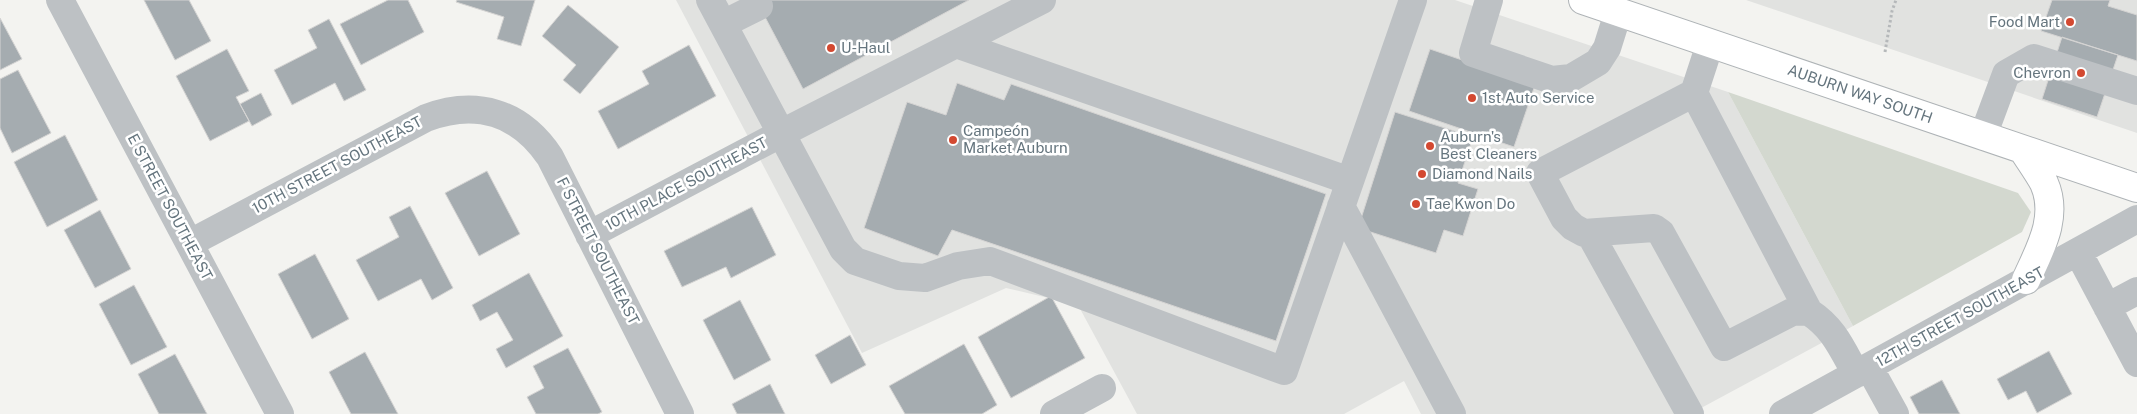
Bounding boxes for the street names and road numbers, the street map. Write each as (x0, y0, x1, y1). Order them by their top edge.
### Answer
street label: AUBURN WAY SOUTH (1785, 61, 1935, 126)
street label: 10TH STREET SOUTHEAST (249, 113, 425, 217)
street label: E STREET SOUTHEAST (125, 131, 216, 283)
street label: 10TH PLACE SOUTHEAST (602, 134, 770, 234)
street label: F STREET SOUTHEAST (554, 174, 643, 327)
street label: 12TH STREET SOUTHEAST (1873, 263, 2047, 370)

